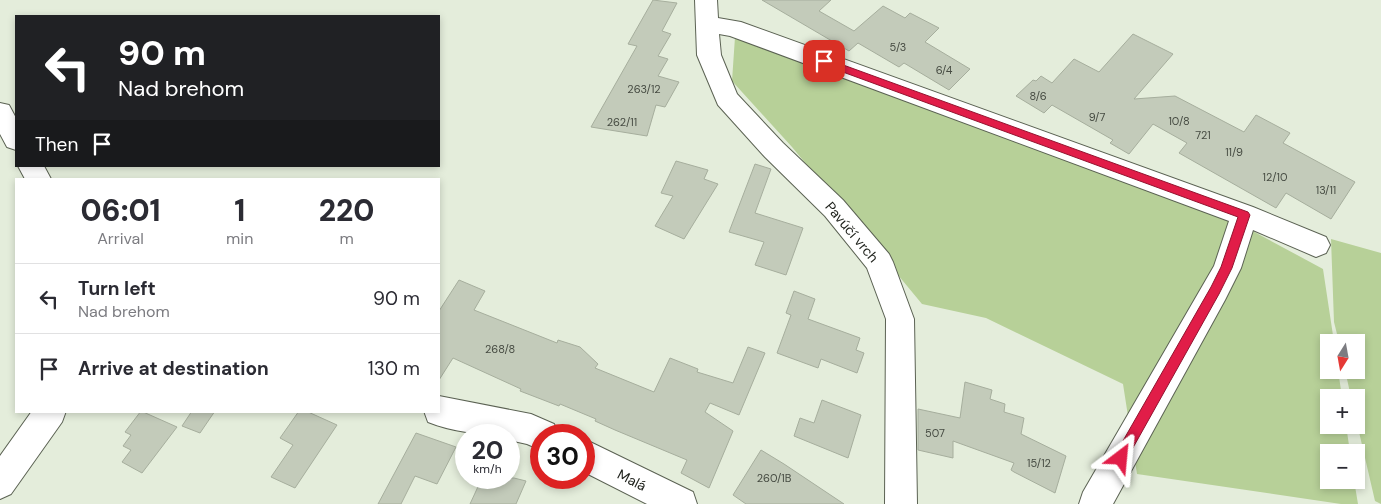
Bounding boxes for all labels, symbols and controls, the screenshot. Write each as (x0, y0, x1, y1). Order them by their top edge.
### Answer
text: 90 m (118, 30, 206, 76)
icon: left (35, 35, 100, 100)
pin (803, 40, 845, 82)
house number: 5/3 (890, 40, 906, 54)
icon: arrive (810, 47, 838, 75)
house number: 6/4 (936, 63, 953, 77)
text: Nad brehom (118, 74, 244, 103)
house number: 263/12 (627, 82, 661, 96)
house number: 8/6 (1029, 89, 1047, 103)
house number: 9/7 (1089, 110, 1105, 124)
house number: 10/8 (1168, 114, 1190, 128)
house number: 262/11 (607, 115, 637, 129)
house number: 721 (1195, 128, 1211, 142)
icon: arrive (88, 130, 116, 158)
text: Then (35, 132, 78, 157)
house number: 11/9 (1225, 145, 1243, 159)
house number: 12/10 (1262, 170, 1288, 184)
house number: 13/11 (1316, 183, 1336, 197)
text: 06:01 (80, 191, 161, 230)
text: 1 (234, 191, 245, 230)
text: 220 (319, 191, 375, 230)
street label: Pavúčí vrch (821, 198, 883, 266)
text: Arrival (97, 228, 144, 249)
text: min (226, 228, 253, 249)
text: m (340, 228, 354, 249)
text: Turn left (78, 276, 156, 301)
icon: left (35, 285, 63, 313)
text: 90 m (373, 286, 420, 311)
text: Nad brehom (78, 301, 170, 322)
north arrow (1320, 334, 1365, 379)
map controls (1320, 334, 1365, 489)
house number: 268/8 (485, 342, 515, 356)
icon: arrive (35, 355, 63, 383)
text: Arrive at destination (78, 356, 269, 381)
text: 130 m (368, 356, 420, 381)
button: + (1320, 389, 1365, 434)
speed limit sign: 30 (530, 424, 595, 489)
house number: 507 (925, 426, 945, 440)
position arrow (1094, 431, 1146, 483)
text: 20 (472, 434, 503, 467)
button: − (1320, 444, 1365, 489)
house number: 15/12 (1027, 456, 1051, 470)
text: km/h (473, 461, 502, 477)
street label: Malá (614, 465, 650, 495)
house number: 260/1B (757, 471, 792, 485)

